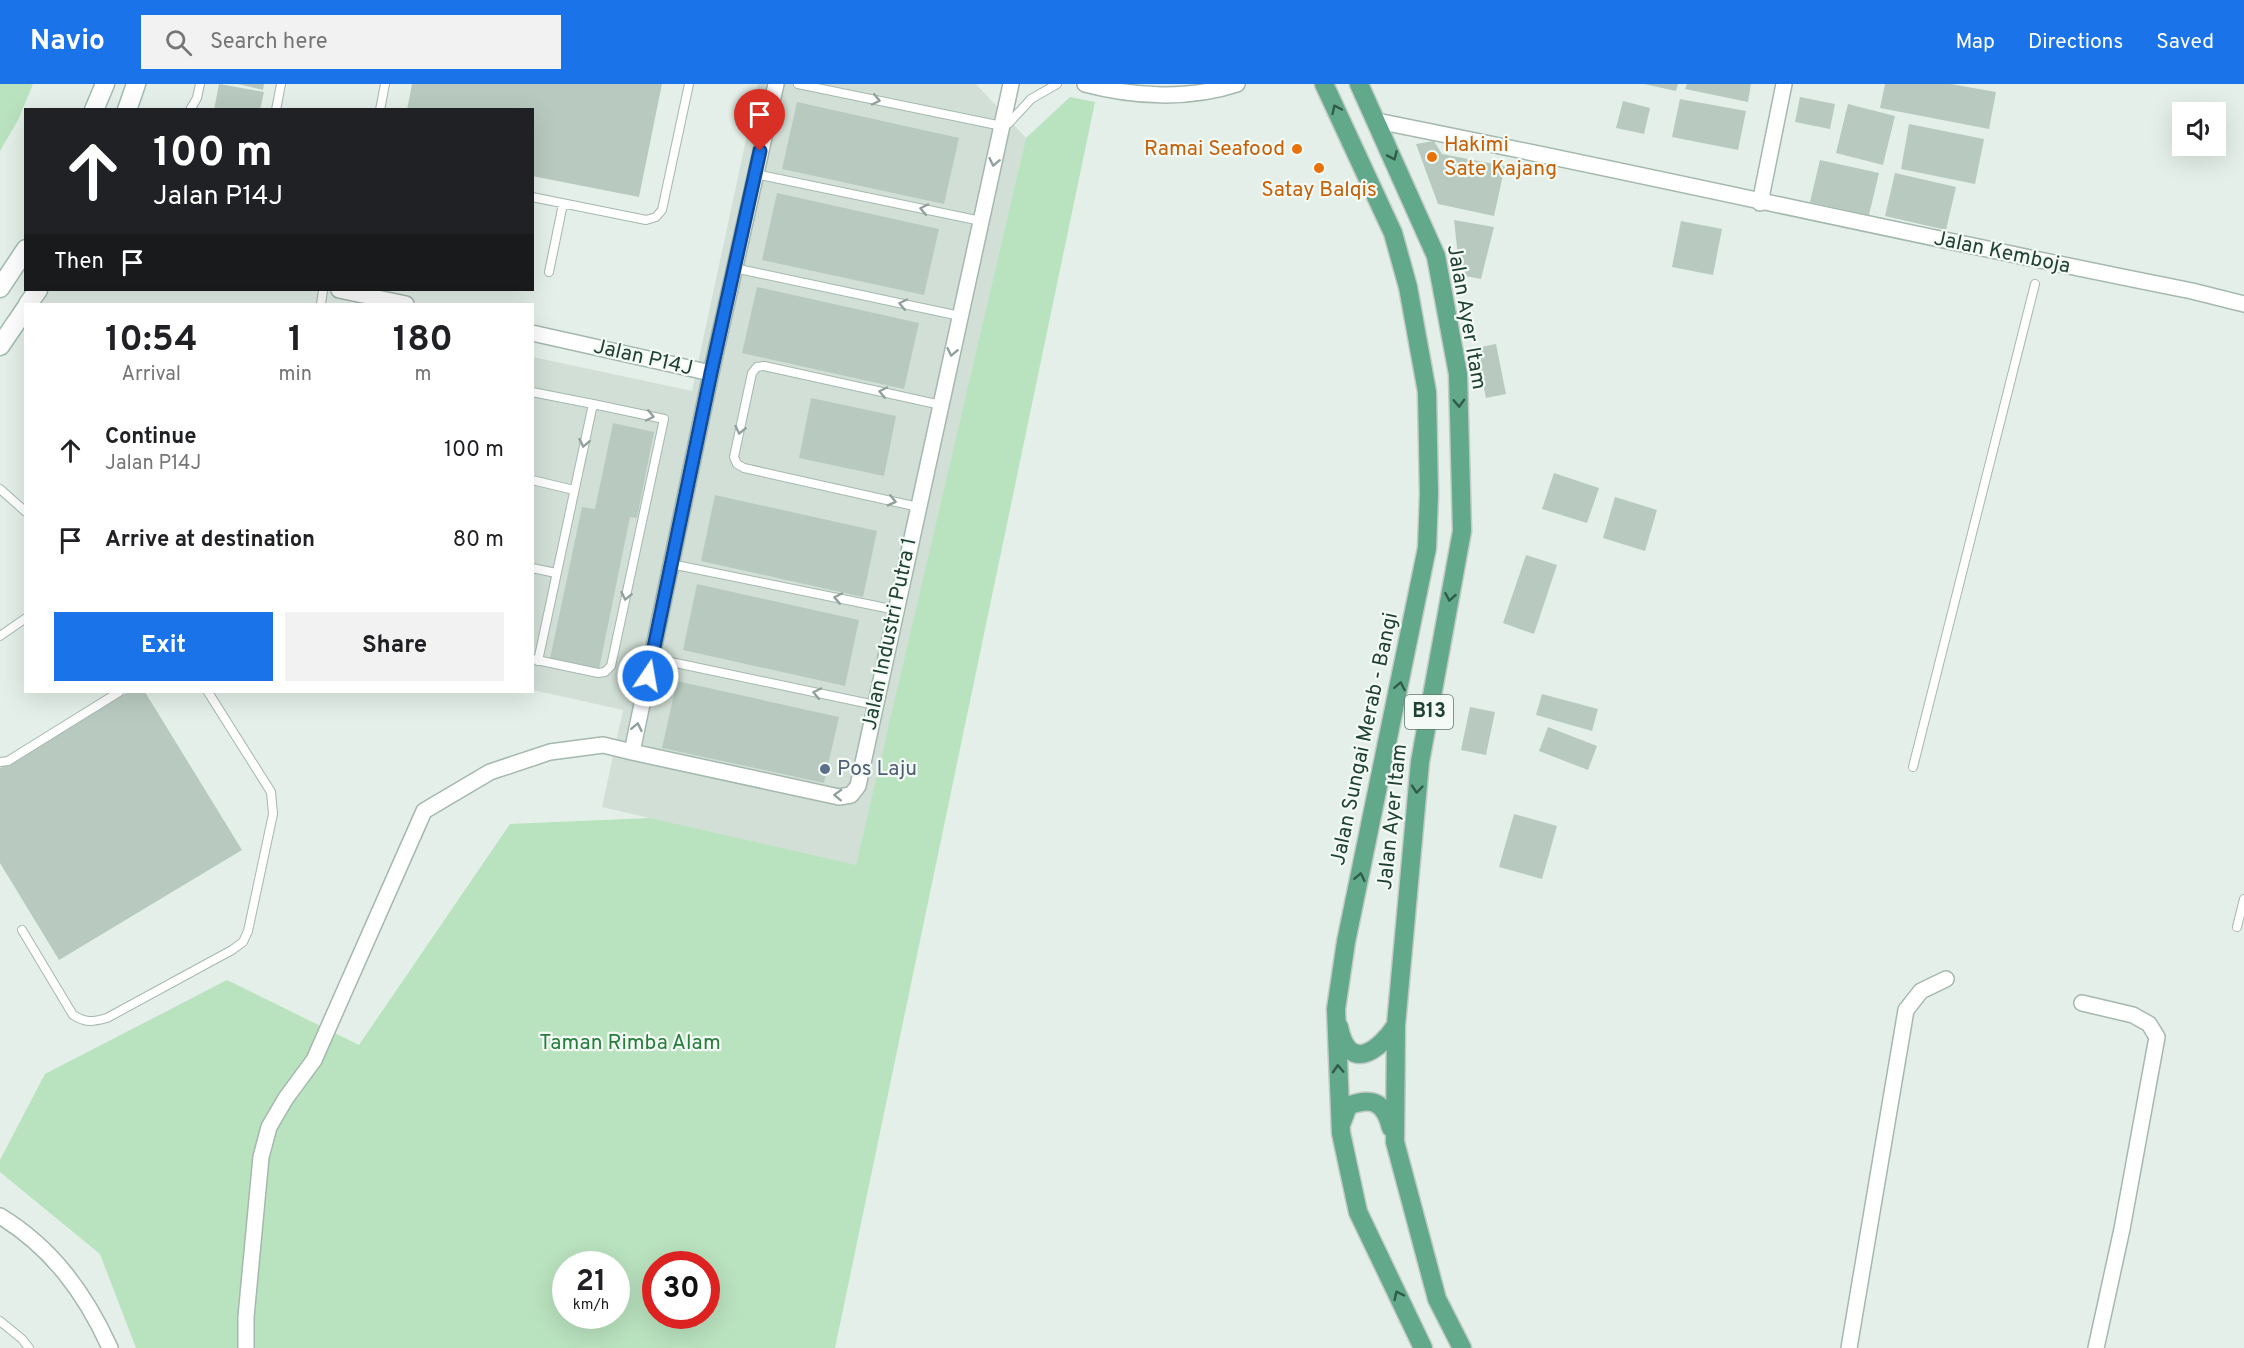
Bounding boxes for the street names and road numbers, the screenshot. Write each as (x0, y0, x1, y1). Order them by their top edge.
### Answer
street label: Jalan Kemboja (1931, 225, 2073, 281)
street label: Jalan Ayer Itam (1440, 242, 1492, 392)
street label: Jalan P14J (591, 333, 695, 383)
street label: Jalan Industri Putra 1 (856, 535, 924, 733)
street label: Jalan Sungai Merab - Bangi (1325, 610, 1405, 868)
road number: B13 (1405, 695, 1453, 729)
street label: Jalan Ayer Itam (1372, 743, 1414, 891)

